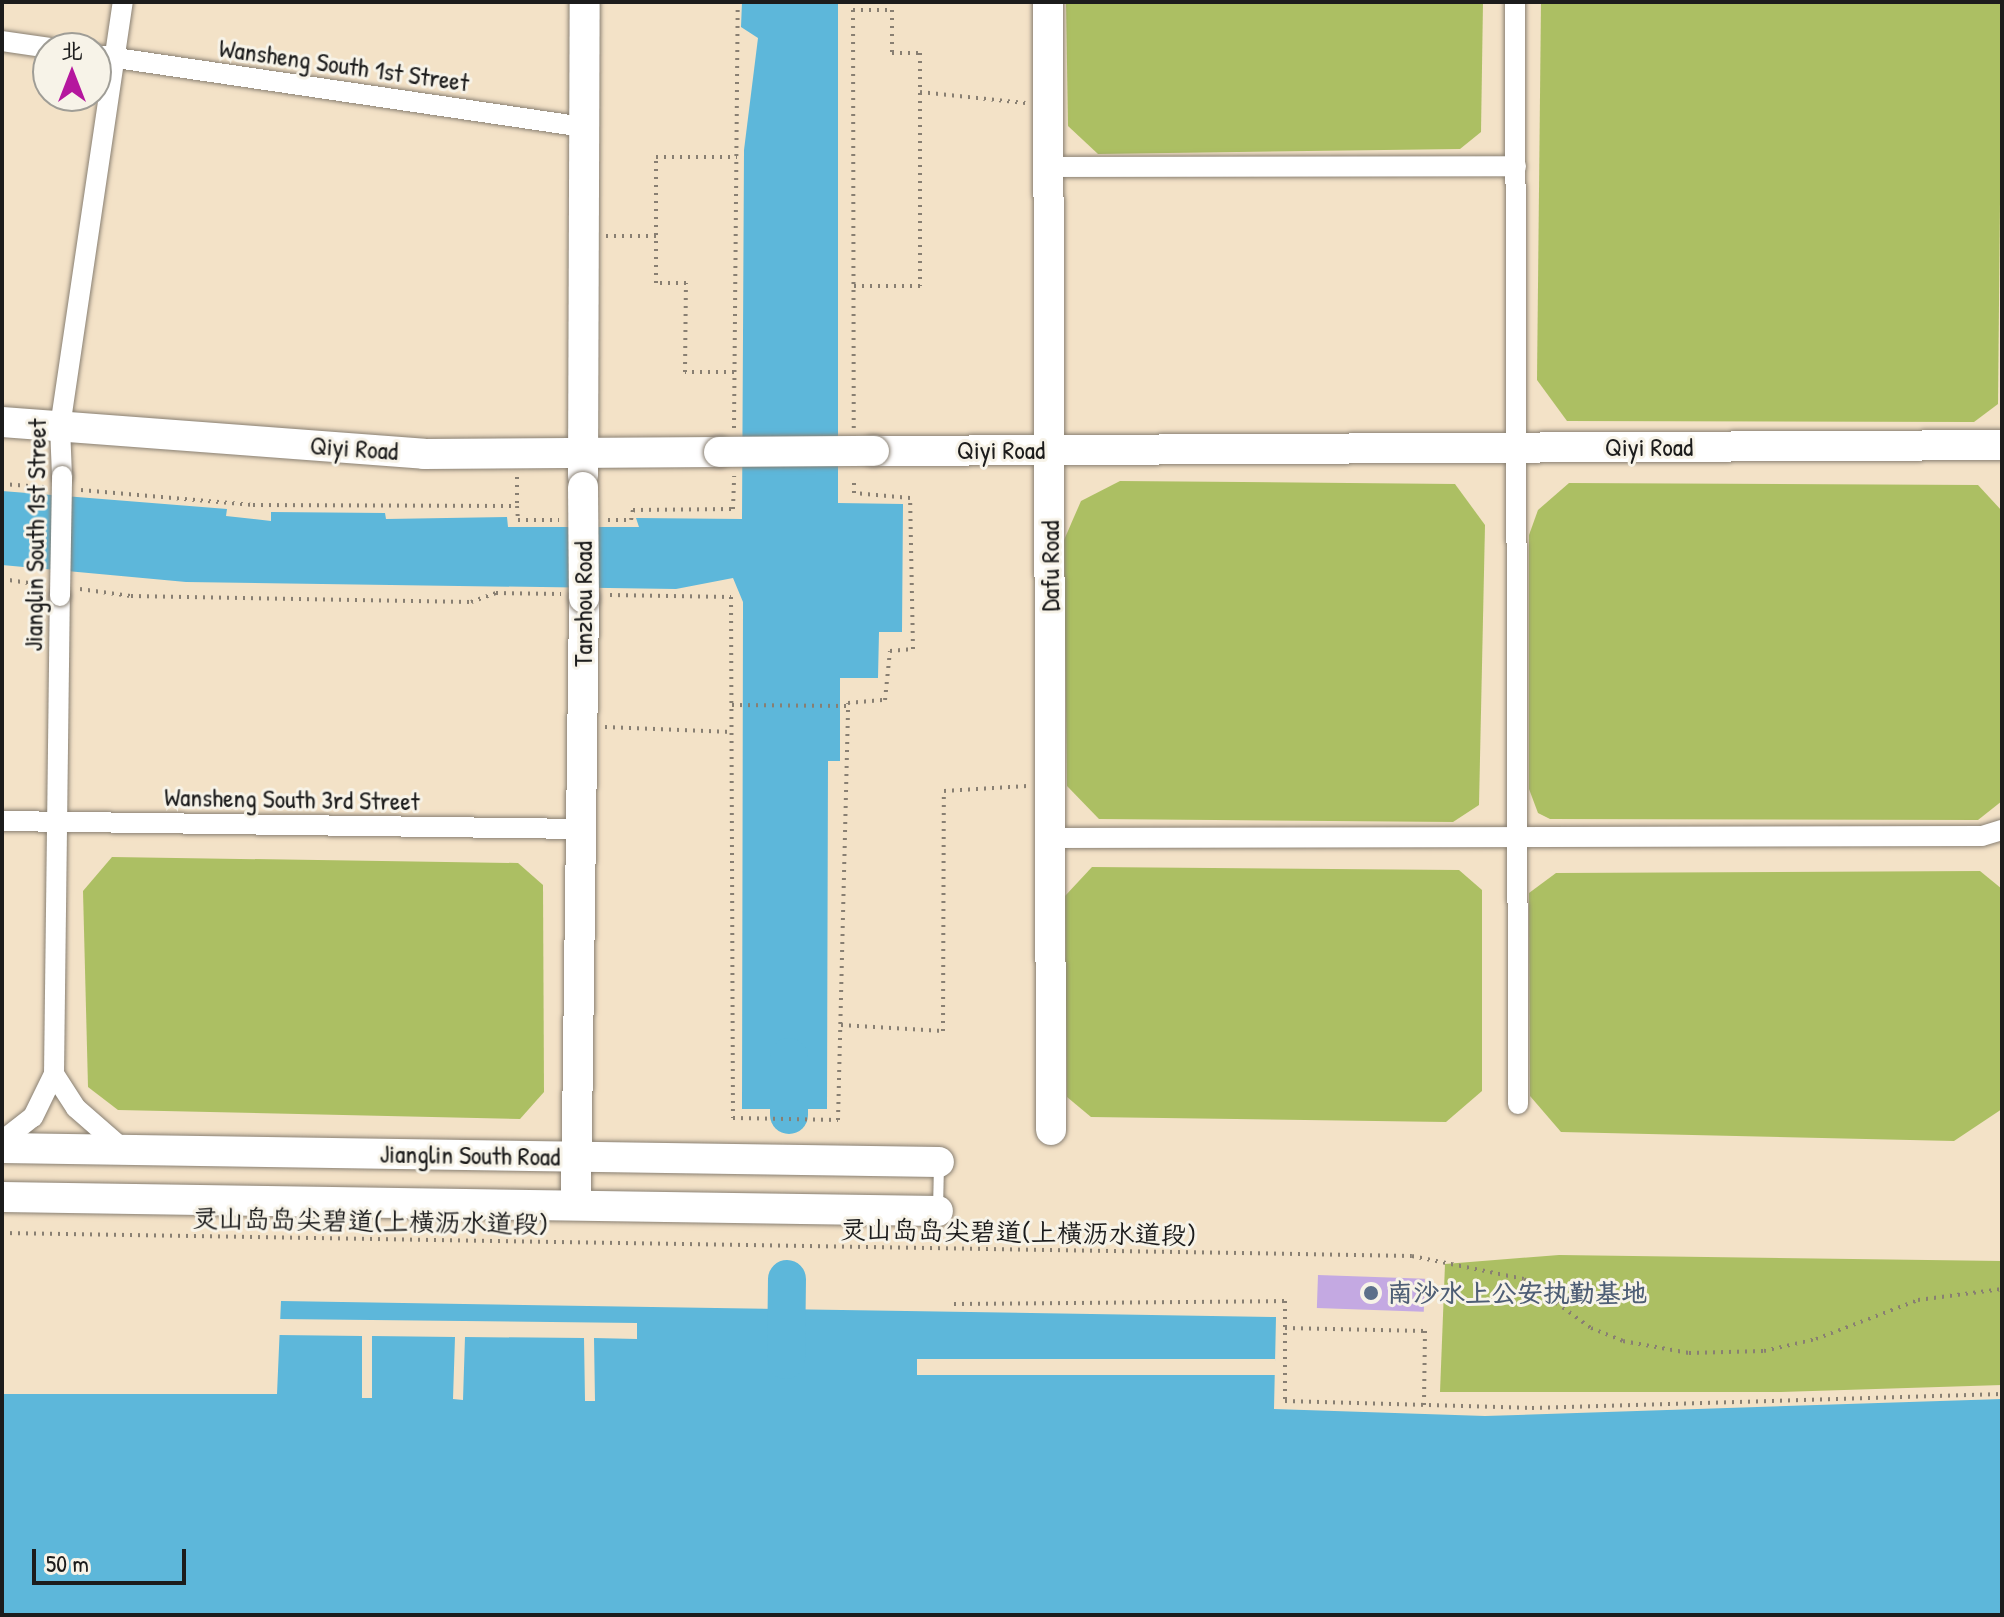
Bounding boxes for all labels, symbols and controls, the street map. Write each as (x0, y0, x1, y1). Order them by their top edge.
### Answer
north arrow (32, 32, 112, 112)
street label: Wansheng South 1st Street (217, 32, 471, 98)
text: 北 (61, 35, 83, 65)
street label: Jianglin South 1st Street (17, 418, 53, 652)
street label: Qiyi Road (309, 429, 399, 467)
street label: Qiyi Road (1605, 431, 1693, 463)
street label: Qiyi Road (957, 434, 1045, 466)
street label: Dafu Road (1034, 521, 1066, 611)
street label: Tanzhou Road (567, 541, 599, 667)
street label: Wansheng South 3rd Street (164, 781, 420, 817)
street label: Jianglin South Road (379, 1138, 561, 1172)
street label: 灵山岛岛尖碧道(上横沥水道段) (192, 1202, 548, 1240)
street label: 灵山岛岛尖碧道(上横沥水道段) (840, 1213, 1196, 1251)
place label: 南沙水上公安执勤基地 (1387, 1277, 1647, 1309)
marker: 南沙水上公安执勤基地 (1362, 1284, 1380, 1302)
scale bar (36, 1533, 190, 1583)
text: 50 m (46, 1547, 89, 1579)

